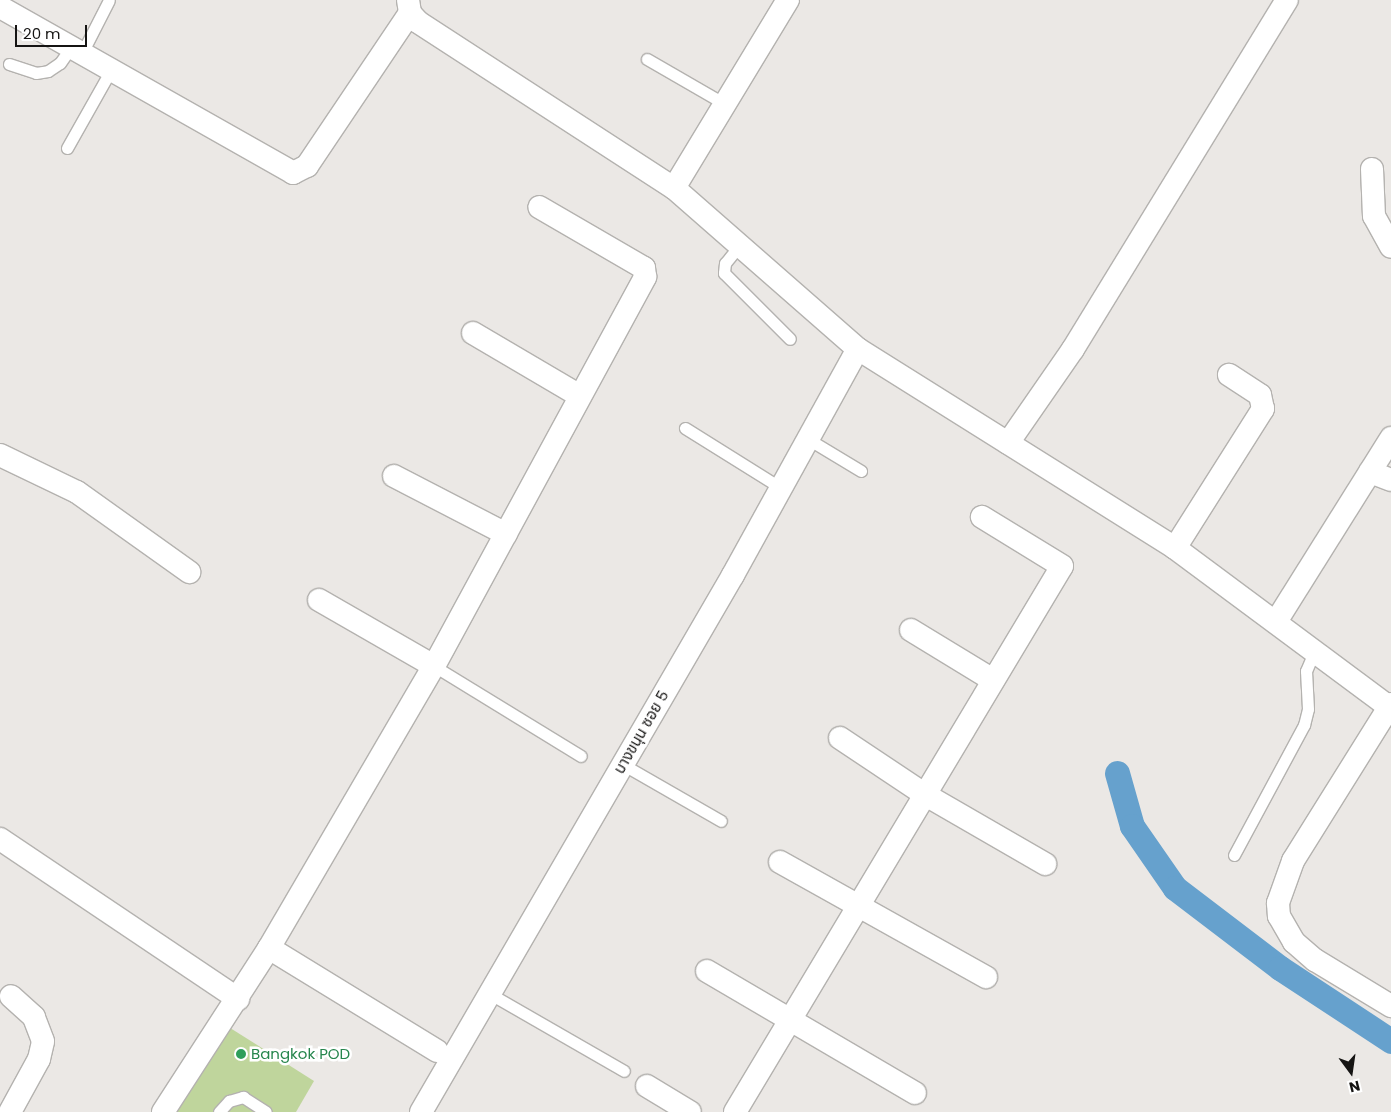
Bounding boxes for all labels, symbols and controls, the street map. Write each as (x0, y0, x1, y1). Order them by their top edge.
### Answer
scale bar (18, 15, 90, 47)
text: 20 m (23, 23, 61, 44)
street label: บางขนุน ซอย 5 (610, 687, 672, 777)
place label: Bangkok POD (251, 1045, 350, 1063)
north arrow (1326, 1047, 1376, 1097)
marker: Bangkok POD (235, 1048, 247, 1060)
text: N (1347, 1076, 1362, 1098)

